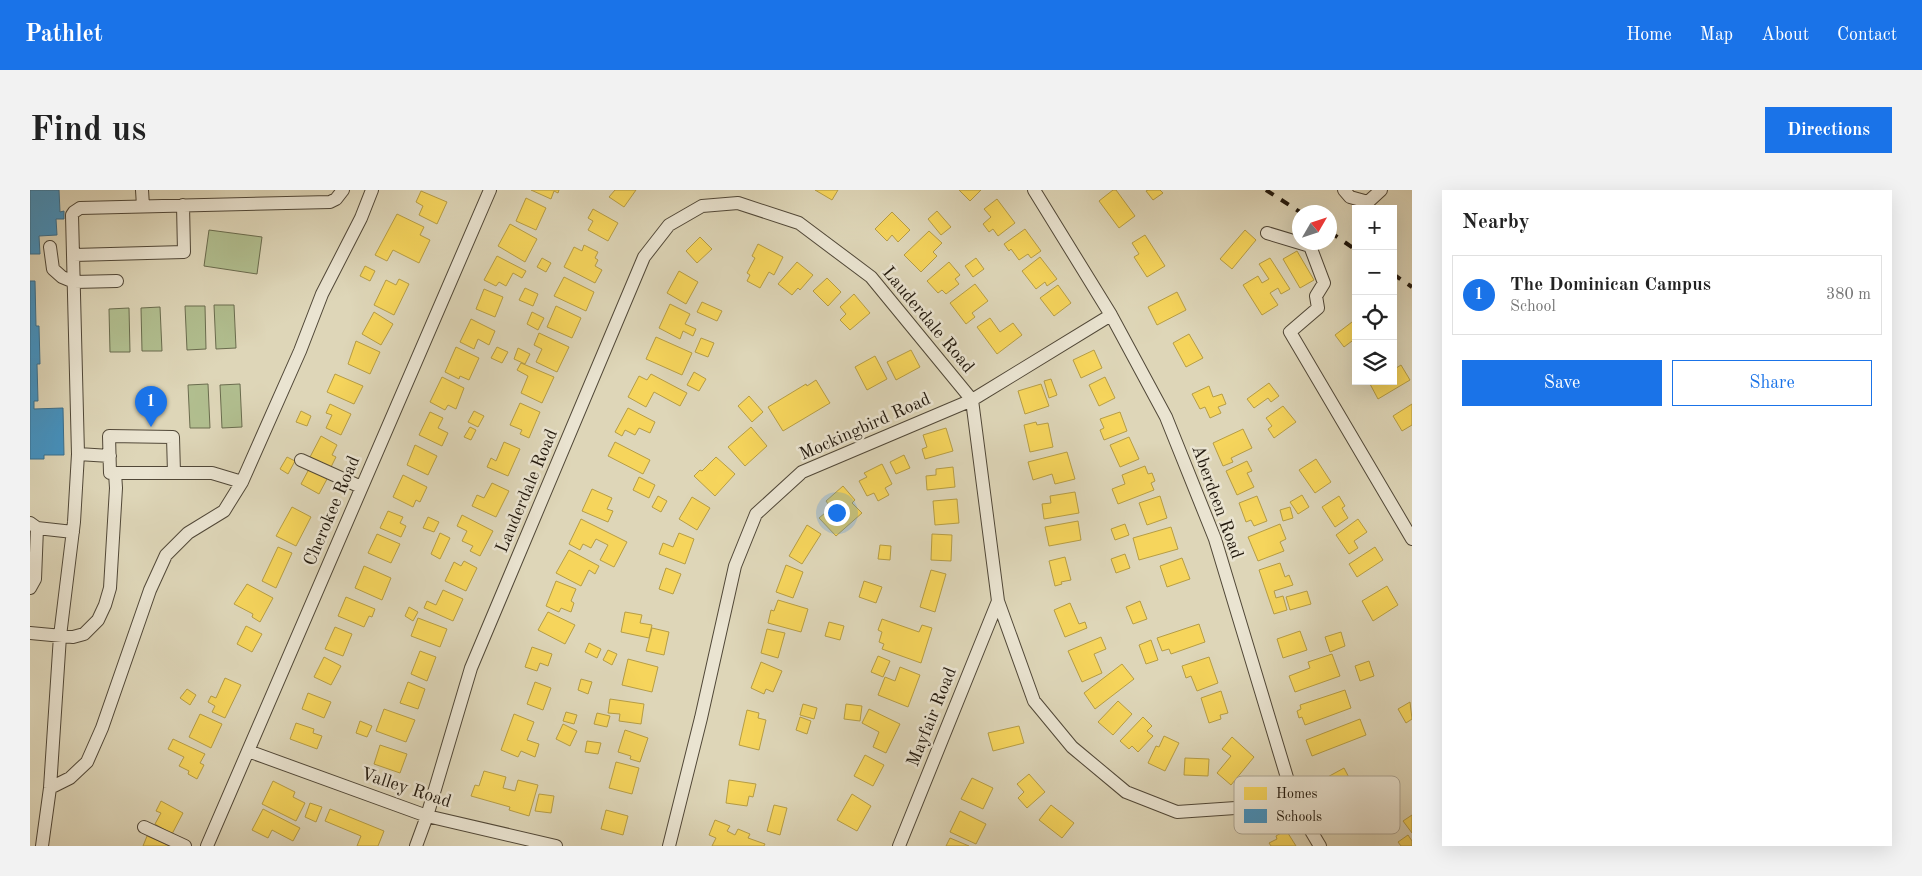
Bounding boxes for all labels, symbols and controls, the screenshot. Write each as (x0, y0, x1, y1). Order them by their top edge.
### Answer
text: Pathlet (25, 23, 103, 47)
text: Home (1626, 26, 1672, 44)
text: Map (1700, 26, 1733, 44)
text: About (1761, 26, 1809, 44)
text: Contact (1837, 26, 1897, 44)
button: Directions (1765, 107, 1892, 153)
text: Find us (30, 113, 146, 148)
north arrow (1292, 205, 1337, 250)
map controls (1352, 205, 1397, 385)
button: + (1352, 205, 1397, 250)
text: Nearby (1462, 212, 1530, 233)
button: − (1352, 250, 1397, 295)
street label: Lauderdale Road (879, 264, 977, 376)
text: The Dominican Campus (1510, 276, 1711, 295)
text: 1 (1474, 287, 1484, 303)
text: 380 m (1826, 287, 1871, 303)
button: locate (1352, 295, 1397, 340)
text: School (1510, 299, 1556, 315)
button: layers (1352, 340, 1397, 385)
button: Save (1462, 360, 1662, 406)
button: Share (1672, 360, 1872, 406)
pin: 1 (135, 386, 167, 427)
street label: Mockingbird Road (797, 390, 933, 464)
street label: Lauderdale Road (493, 427, 561, 555)
street label: Aberdeen Road (1188, 443, 1246, 561)
street label: Cherokee Road (301, 453, 363, 569)
your location (824, 500, 850, 526)
street label: Mayfair Road (904, 665, 960, 769)
street label: Valley Road (358, 765, 454, 811)
legend (1234, 776, 1400, 834)
text: Homes (1276, 787, 1318, 801)
text: Schools (1276, 810, 1322, 824)

